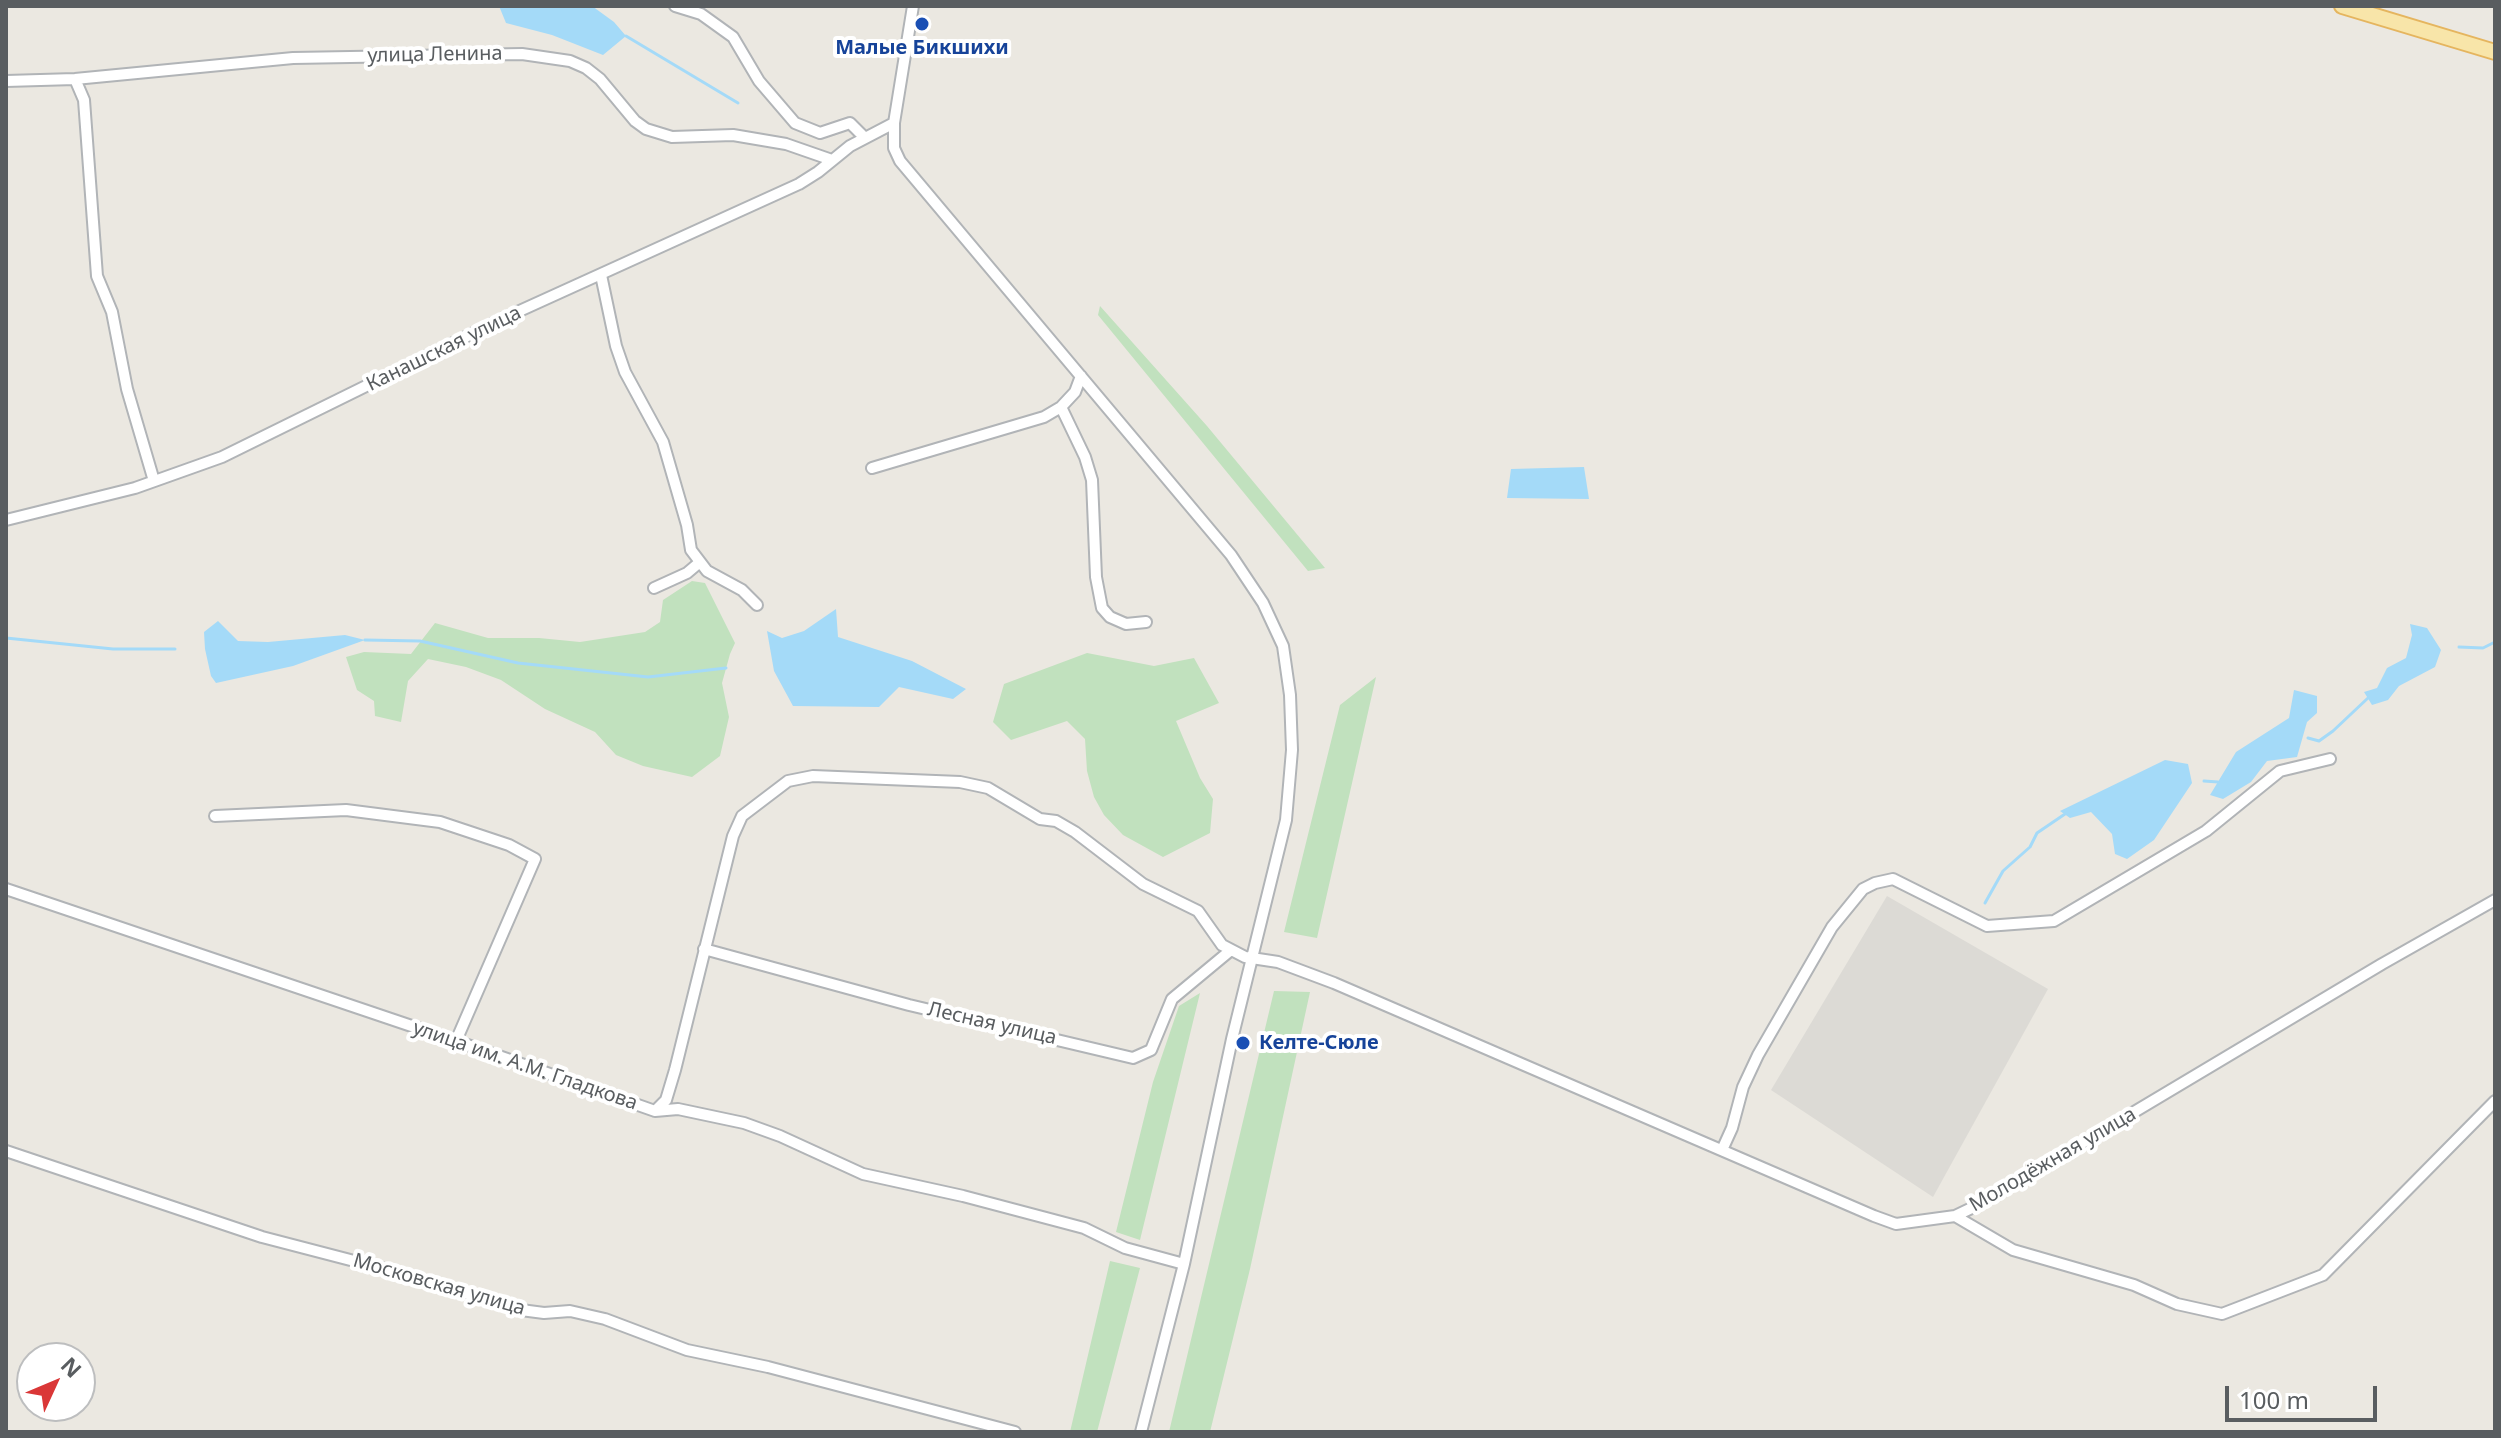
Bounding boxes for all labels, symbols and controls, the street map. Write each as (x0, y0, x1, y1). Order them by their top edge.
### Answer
marker: Малые Бикшихи (913, 15, 931, 33)
place label: Малые Бикшихи (835, 36, 1009, 60)
street label: улица Ленина (367, 42, 503, 68)
street label: Канашская улица (363, 301, 525, 397)
street label: Лесная улица (925, 997, 1059, 1051)
street label: улица им. А.М. Гладкова (409, 1016, 641, 1116)
place label: Келте-Сюле (1259, 1031, 1379, 1055)
marker: Келте-Сюле (1234, 1034, 1252, 1052)
street label: Молодёжная улица (1965, 1103, 2141, 1217)
street label: Московская улица (350, 1249, 528, 1321)
north arrow (16, 1342, 96, 1422)
text: N (55, 1350, 89, 1384)
scale bar (2229, 1370, 2381, 1420)
text: 100 m (2239, 1383, 2309, 1416)

